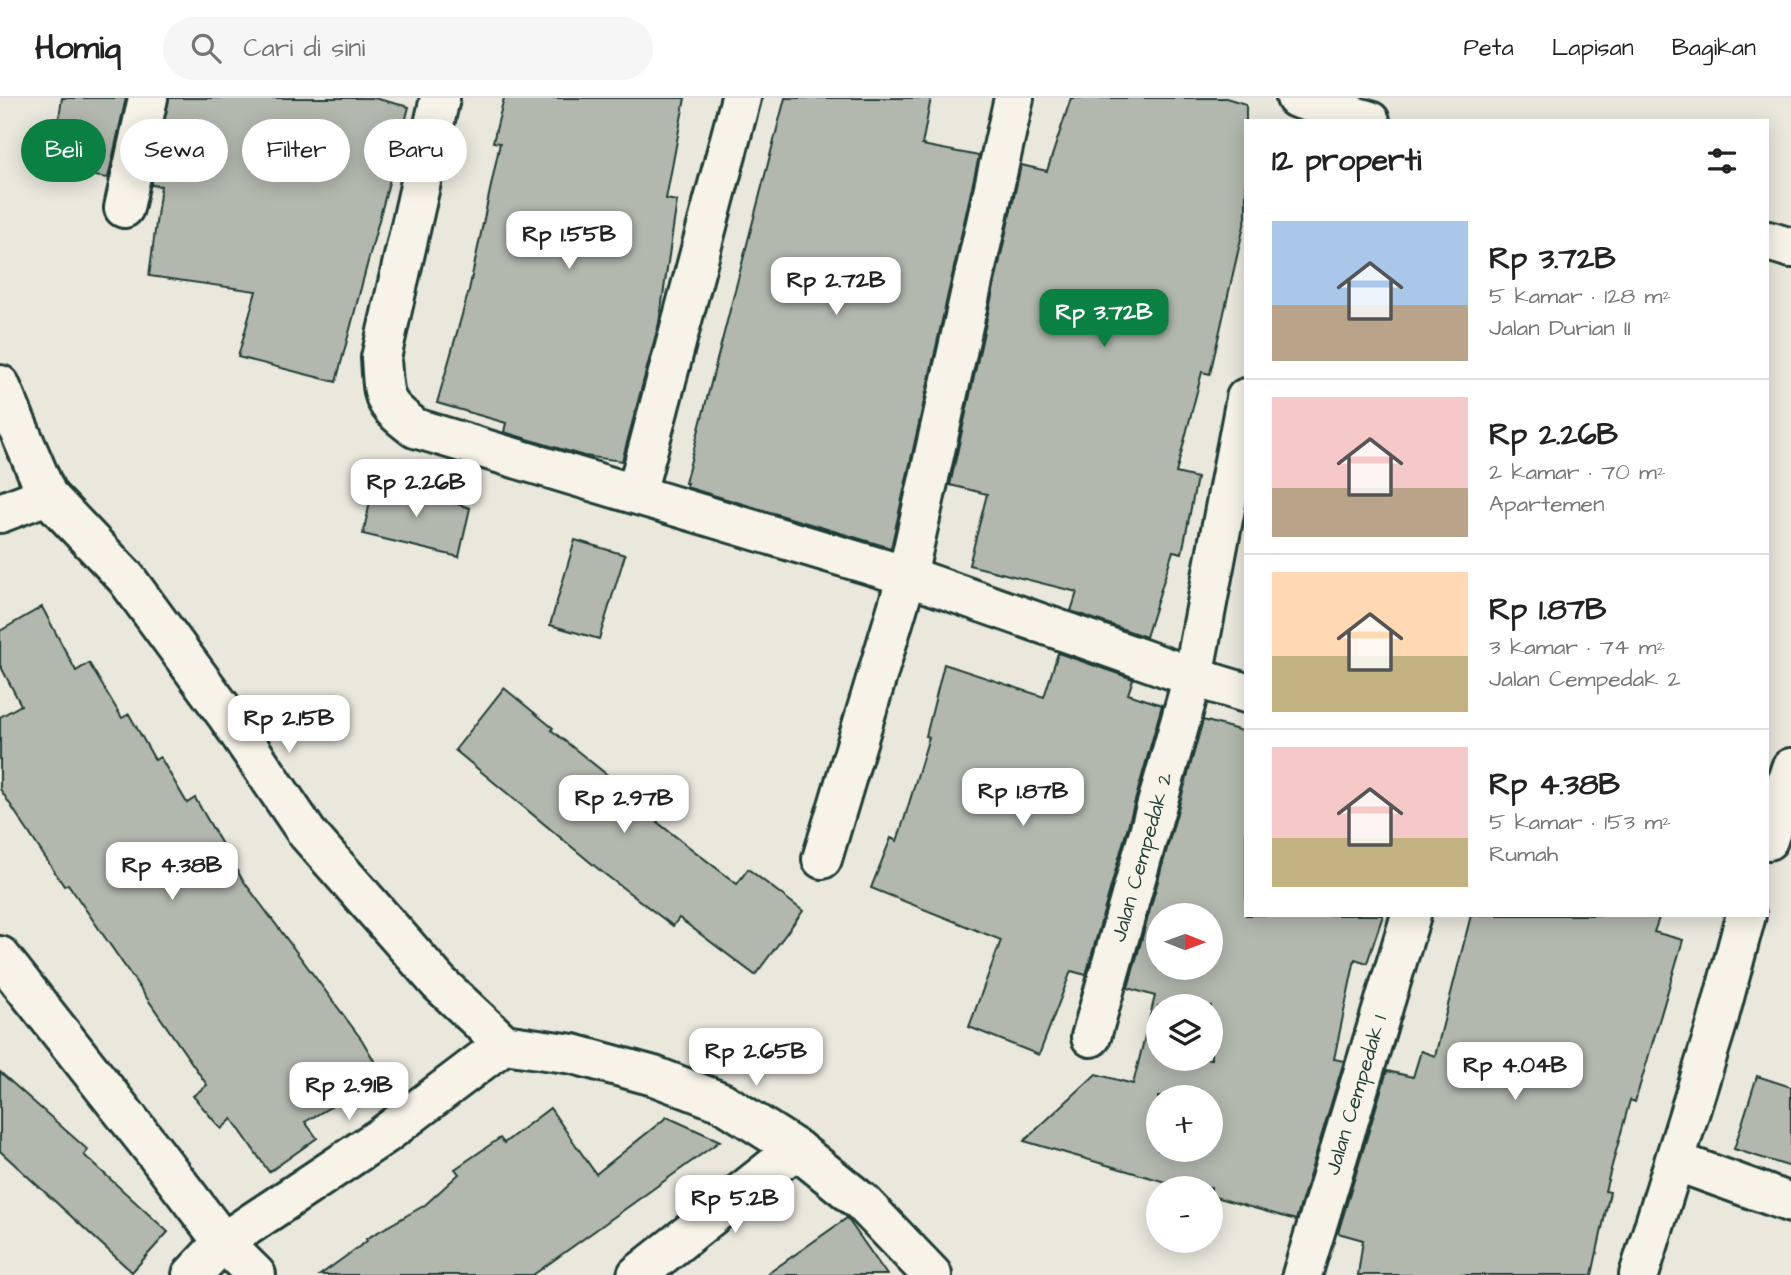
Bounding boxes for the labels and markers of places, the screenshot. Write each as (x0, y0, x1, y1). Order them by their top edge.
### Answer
pin: Rp 1.55B (497, 212, 641, 271)
pin: Rp 2.72B (764, 258, 908, 317)
pin: Rp 3.72B (1032, 289, 1176, 349)
pin: Rp 2.26B (344, 460, 488, 519)
pin: Rp 2.15B (217, 696, 361, 755)
pin: Rp 1.87B (951, 768, 1095, 828)
pin: Rp 2.97B (552, 776, 696, 835)
pin: Rp 4.38B (100, 842, 244, 902)
pin: Rp 2.65B (684, 1028, 828, 1088)
pin: Rp 4.04B (1443, 1042, 1587, 1102)
pin: Rp 2.91B (277, 1062, 421, 1122)
pin: Rp 5.2B (670, 1176, 800, 1235)

